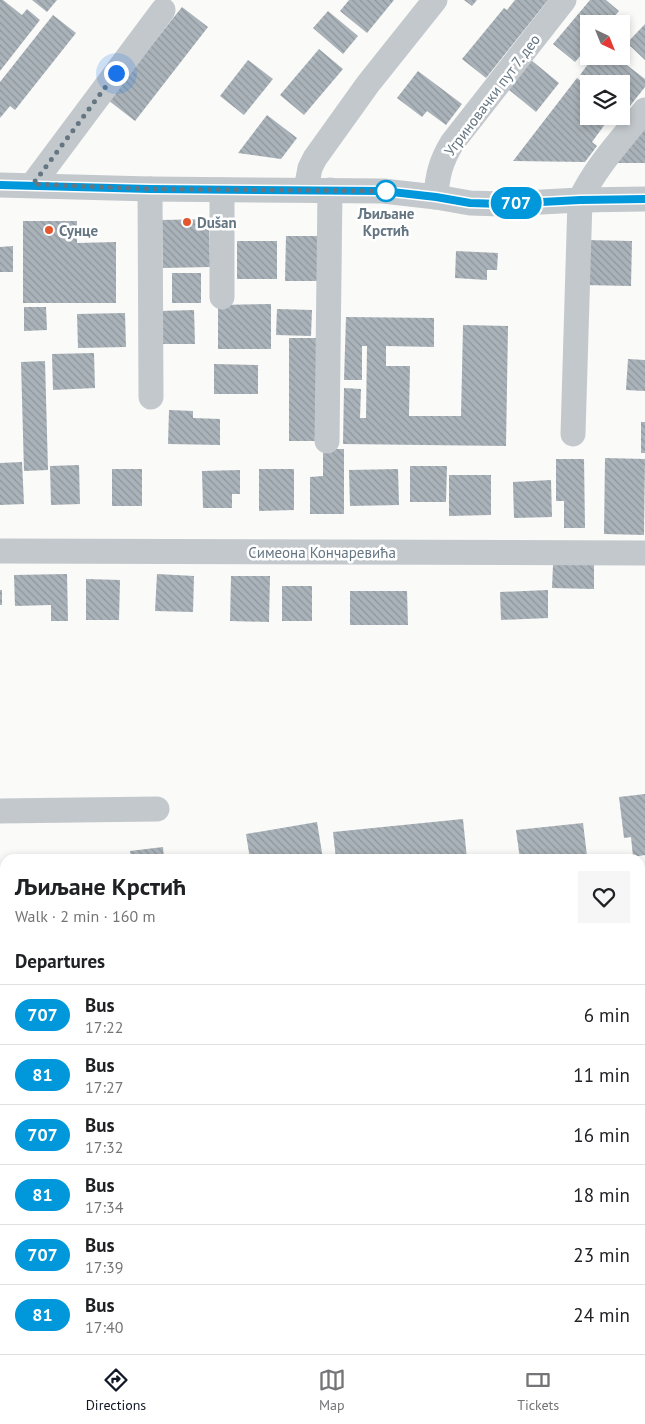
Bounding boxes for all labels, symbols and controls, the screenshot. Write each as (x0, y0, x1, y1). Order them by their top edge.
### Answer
north arrow (580, 15, 630, 65)
map controls (580, 15, 630, 125)
street label: Угриновачки пут 7. део (440, 30, 544, 160)
your location (104, 61, 129, 86)
button: layers (580, 75, 630, 125)
marker: Љиљане Крстић (375, 180, 397, 202)
line badge: 707 (487, 187, 545, 219)
text: 707 (501, 191, 531, 214)
place label: Љиљане Крстић (357, 204, 415, 240)
place label: Dušan (197, 213, 237, 232)
marker: Dušan (181, 216, 193, 228)
place label: Сунце (59, 221, 98, 240)
marker: Сунце (43, 224, 55, 236)
street label: Симеона Кончаревића (248, 543, 396, 562)
text: Љиљане Крстић (15, 871, 186, 902)
button: heart (578, 871, 630, 923)
text: Walk · 2 min · 160 m (15, 906, 155, 926)
text: Departures (15, 949, 105, 973)
text: Bus (85, 993, 114, 1017)
text: 707 (27, 1003, 58, 1026)
text: 6 min (584, 1003, 630, 1027)
text: 17:22 (85, 1017, 123, 1037)
text: Bus (85, 1053, 114, 1077)
text: 81 (32, 1063, 53, 1086)
text: 11 min (573, 1063, 630, 1087)
text: 17:27 (85, 1077, 123, 1097)
text: Bus (85, 1113, 114, 1137)
text: 707 (27, 1123, 58, 1146)
text: 16 min (573, 1123, 630, 1147)
text: 17:32 (85, 1137, 123, 1157)
text: Bus (85, 1173, 114, 1197)
text: 81 (32, 1183, 53, 1206)
text: 18 min (573, 1183, 630, 1207)
text: 17:34 (85, 1197, 123, 1217)
text: Bus (85, 1233, 114, 1257)
text: 707 (27, 1243, 58, 1266)
text: 23 min (573, 1243, 630, 1267)
text: 17:39 (85, 1257, 123, 1277)
text: Bus (85, 1293, 114, 1317)
text: 81 (32, 1303, 53, 1326)
text: 24 min (573, 1303, 630, 1327)
text: 17:40 (85, 1317, 123, 1337)
tab: Directions (86, 1366, 146, 1414)
tab: Map (318, 1366, 346, 1414)
tab: Tickets (517, 1366, 559, 1414)

